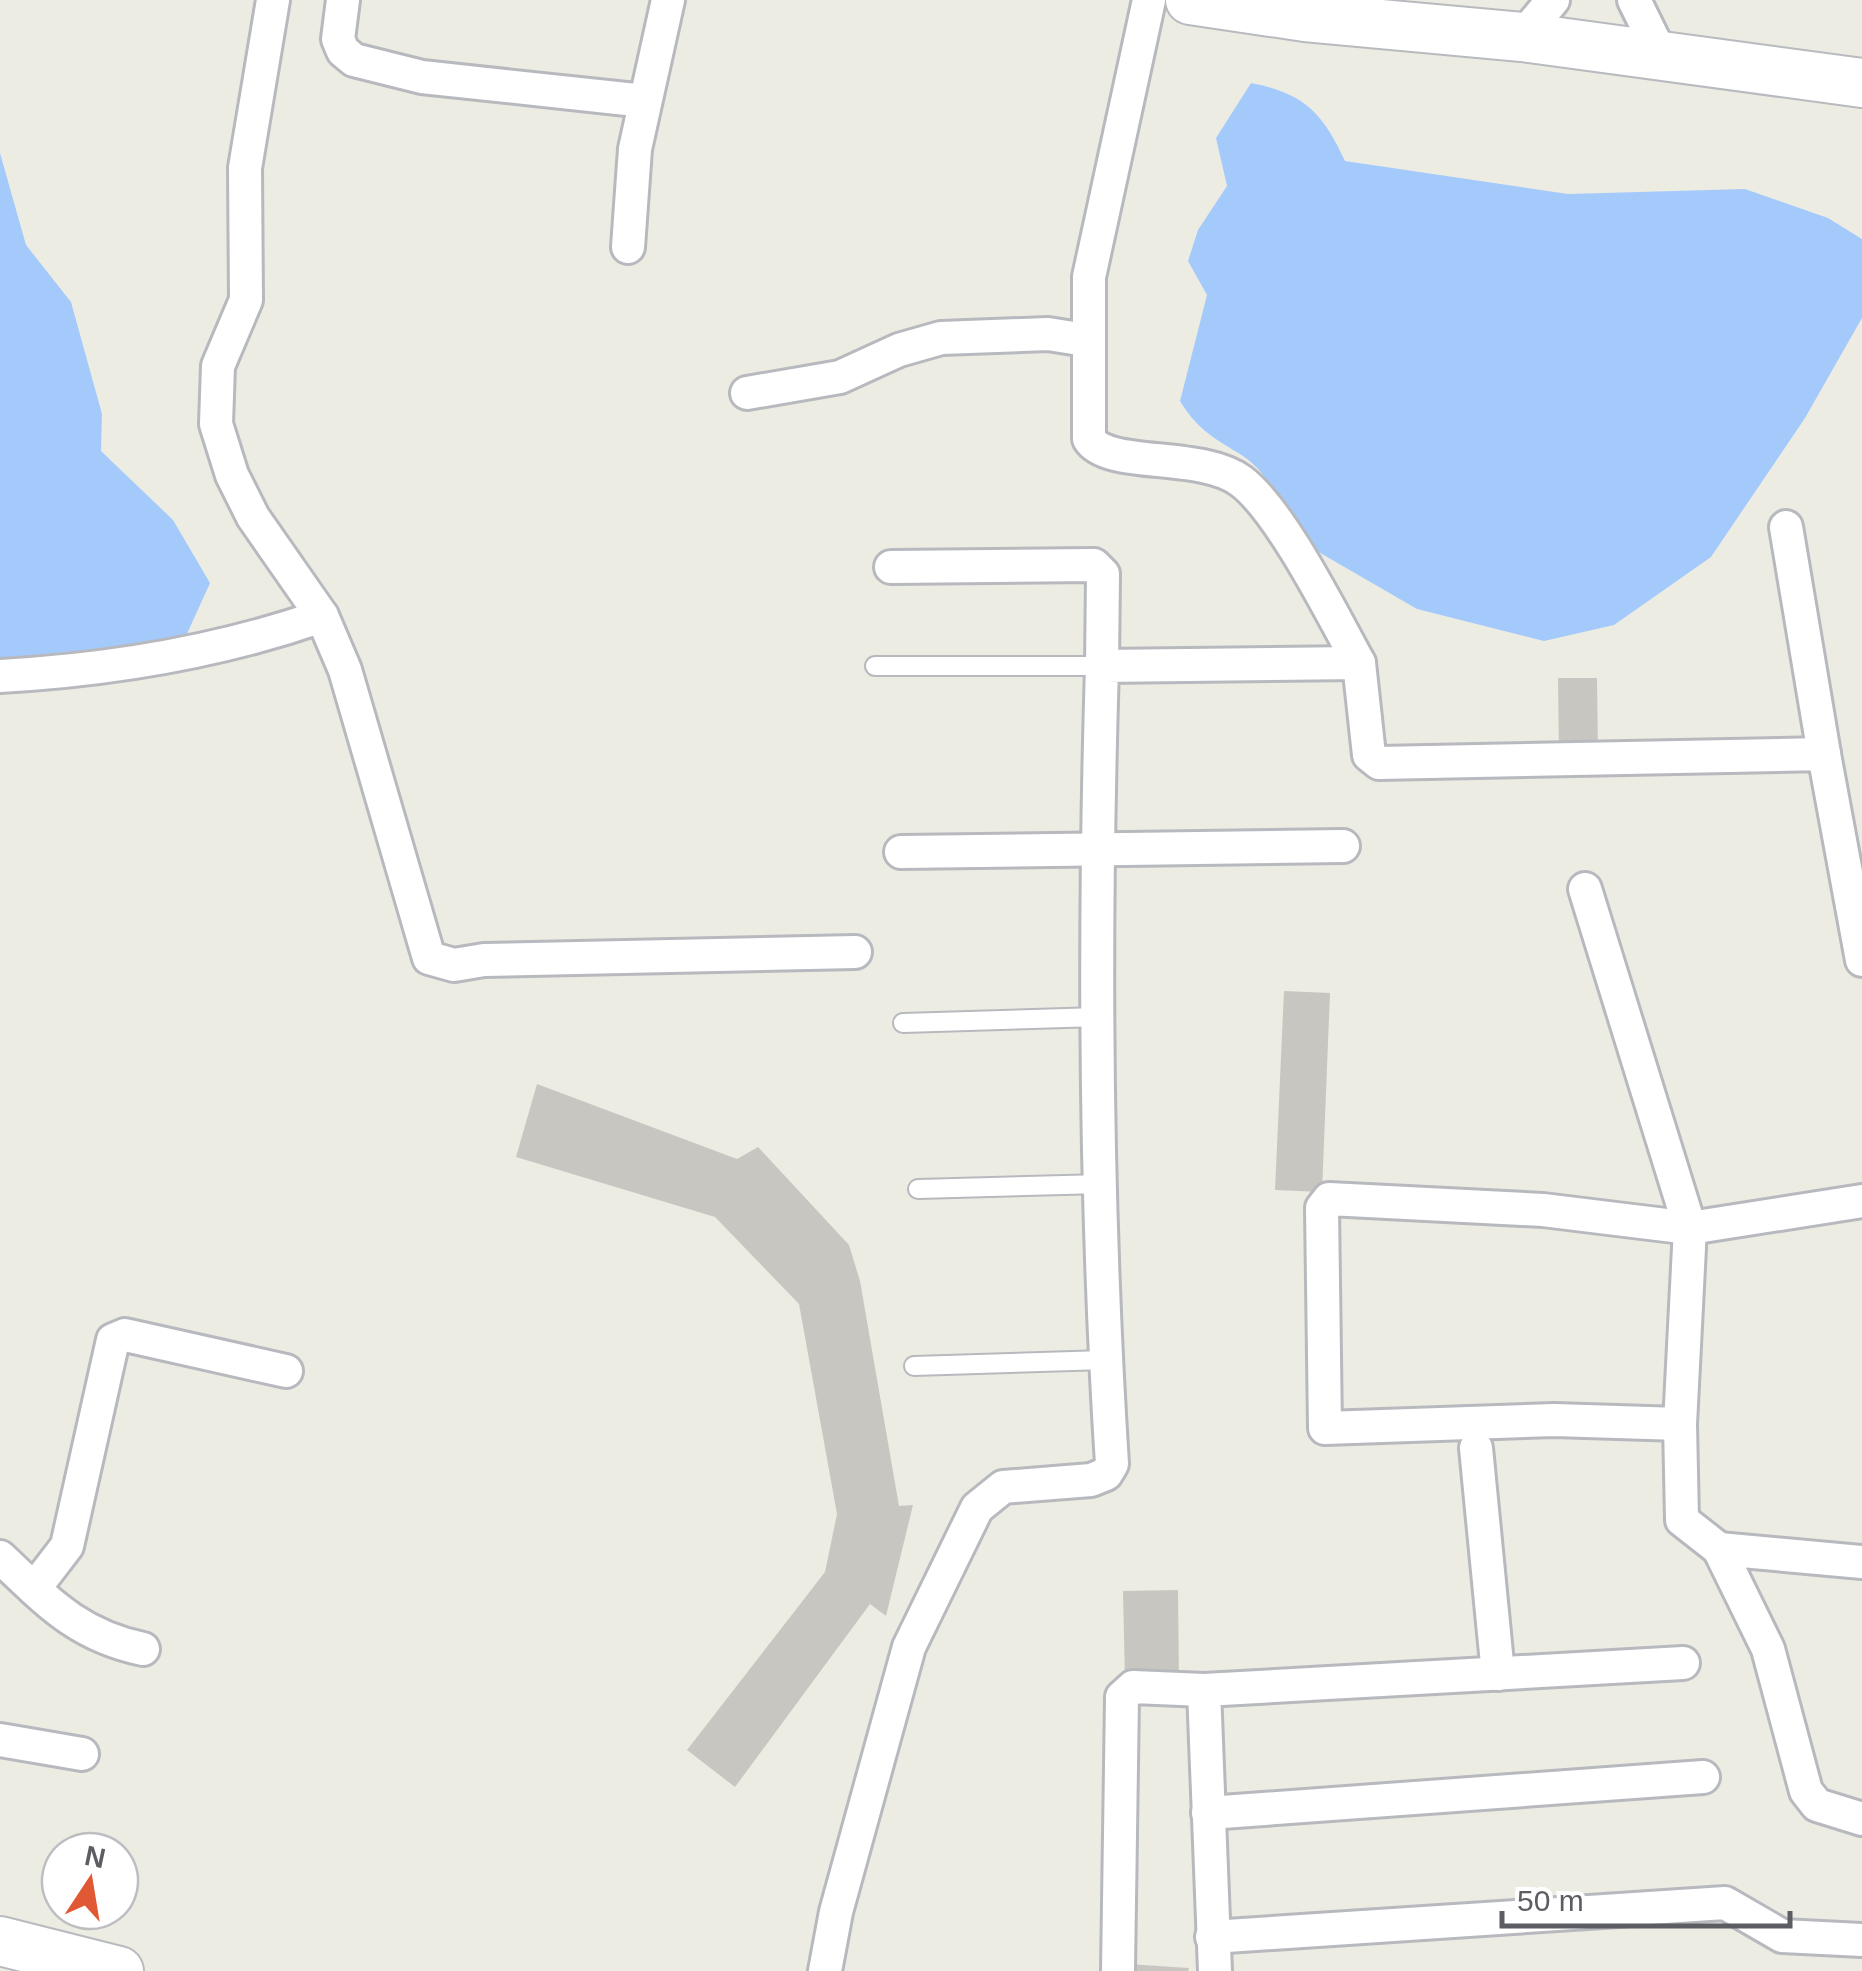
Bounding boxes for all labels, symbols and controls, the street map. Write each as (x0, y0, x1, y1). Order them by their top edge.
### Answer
north arrow (40, 1831, 140, 1931)
text: N (82, 1840, 108, 1874)
scale bar (1502, 1866, 1790, 1928)
text: 50 m (1517, 1884, 1584, 1917)

